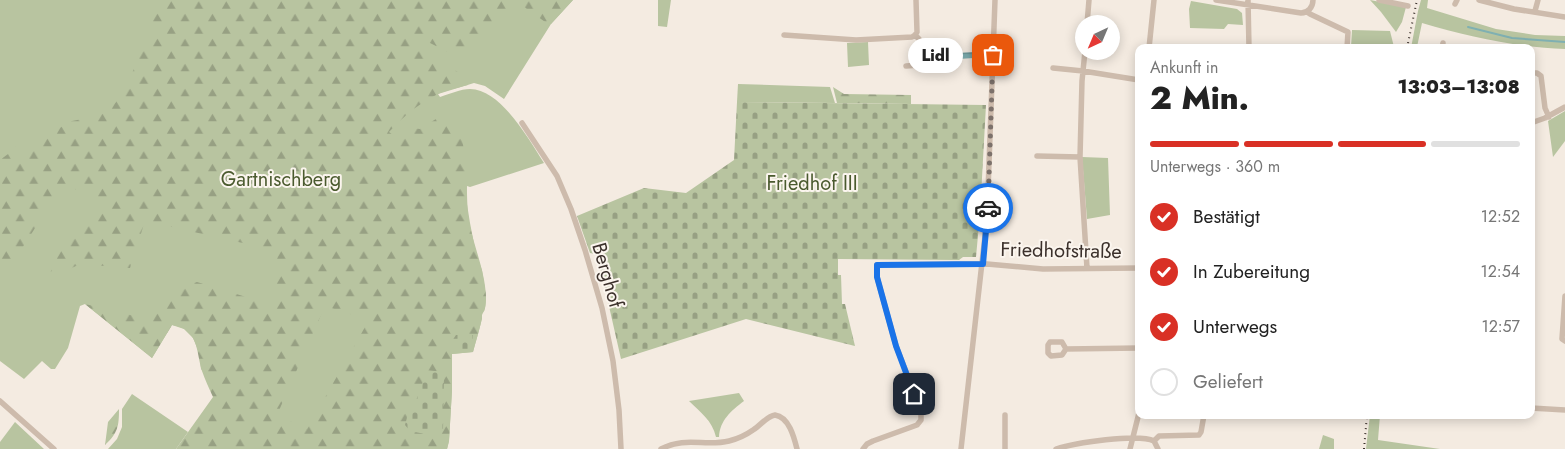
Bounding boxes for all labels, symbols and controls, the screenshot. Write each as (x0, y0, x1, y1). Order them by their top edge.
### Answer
north arrow (1075, 15, 1120, 60)
map controls (1075, 15, 1120, 60)
pin (972, 34, 1014, 76)
callout: Lidl (908, 38, 963, 72)
icon: bag (979, 41, 1007, 69)
text: Lidl (922, 44, 949, 67)
text: Ankunft in (1150, 56, 1218, 79)
text: 13:03–13:08 (1397, 73, 1520, 100)
text: 2 Min. (1150, 75, 1249, 121)
text: Unterwegs · 360 m (1150, 155, 1280, 178)
park label: Gartnischberg (221, 165, 341, 194)
park label: Friedhof III (766, 169, 858, 198)
courier (963, 183, 1013, 233)
icon: car (974, 194, 1002, 222)
icon: check (1150, 203, 1178, 231)
text: Bestätigt (1193, 203, 1260, 230)
text: 12:52 (1481, 205, 1520, 228)
street label: Friedhofstraße (1000, 235, 1122, 266)
street label: Berghof (584, 239, 631, 312)
icon: check (1150, 258, 1178, 286)
text: In Zubereitung (1193, 258, 1310, 285)
text: 12:54 (1481, 260, 1520, 283)
icon: check (1150, 313, 1178, 341)
text: Unterwegs (1193, 313, 1277, 340)
text: 12:57 (1481, 315, 1520, 338)
text: Geliefert (1193, 368, 1263, 395)
pin (893, 373, 935, 415)
icon: home (900, 380, 928, 408)

